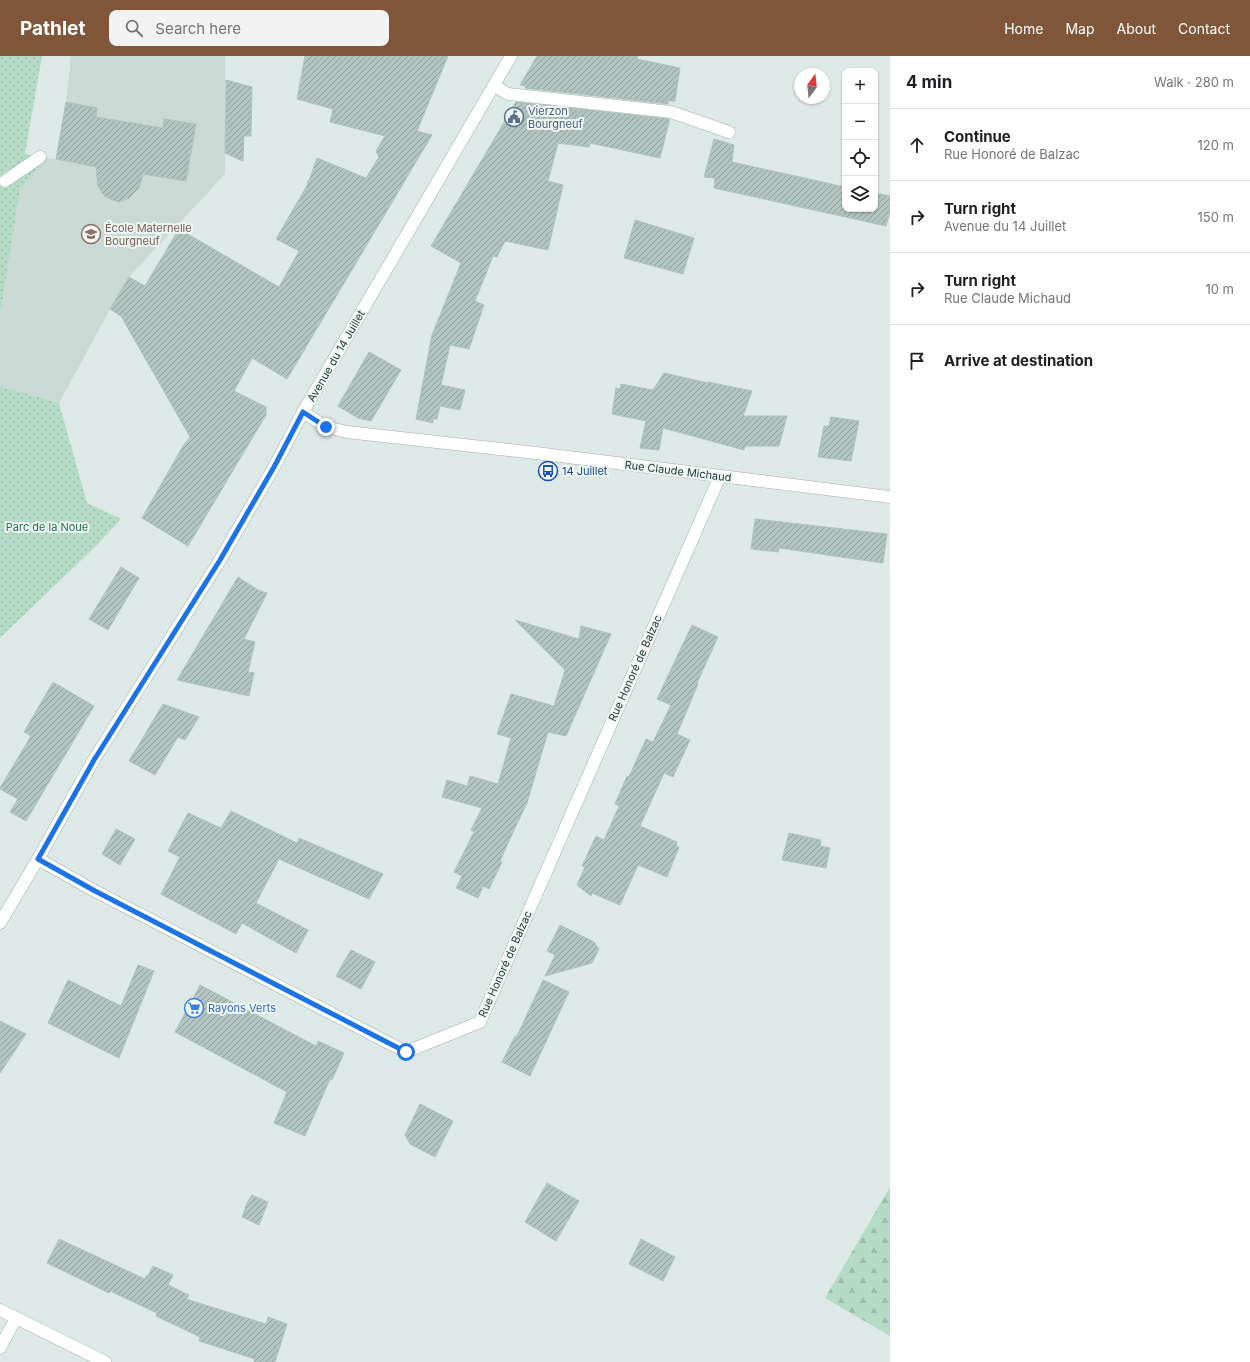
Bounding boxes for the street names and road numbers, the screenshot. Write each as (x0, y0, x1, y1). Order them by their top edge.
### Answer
street label: Avenue du 14 Juillet (304, 307, 368, 404)
street label: Rue Claude Michaud (624, 457, 732, 485)
street label: Rue Honoré de Balzac (605, 613, 665, 723)
street label: Rue Honoré de Balzac (475, 909, 535, 1019)

